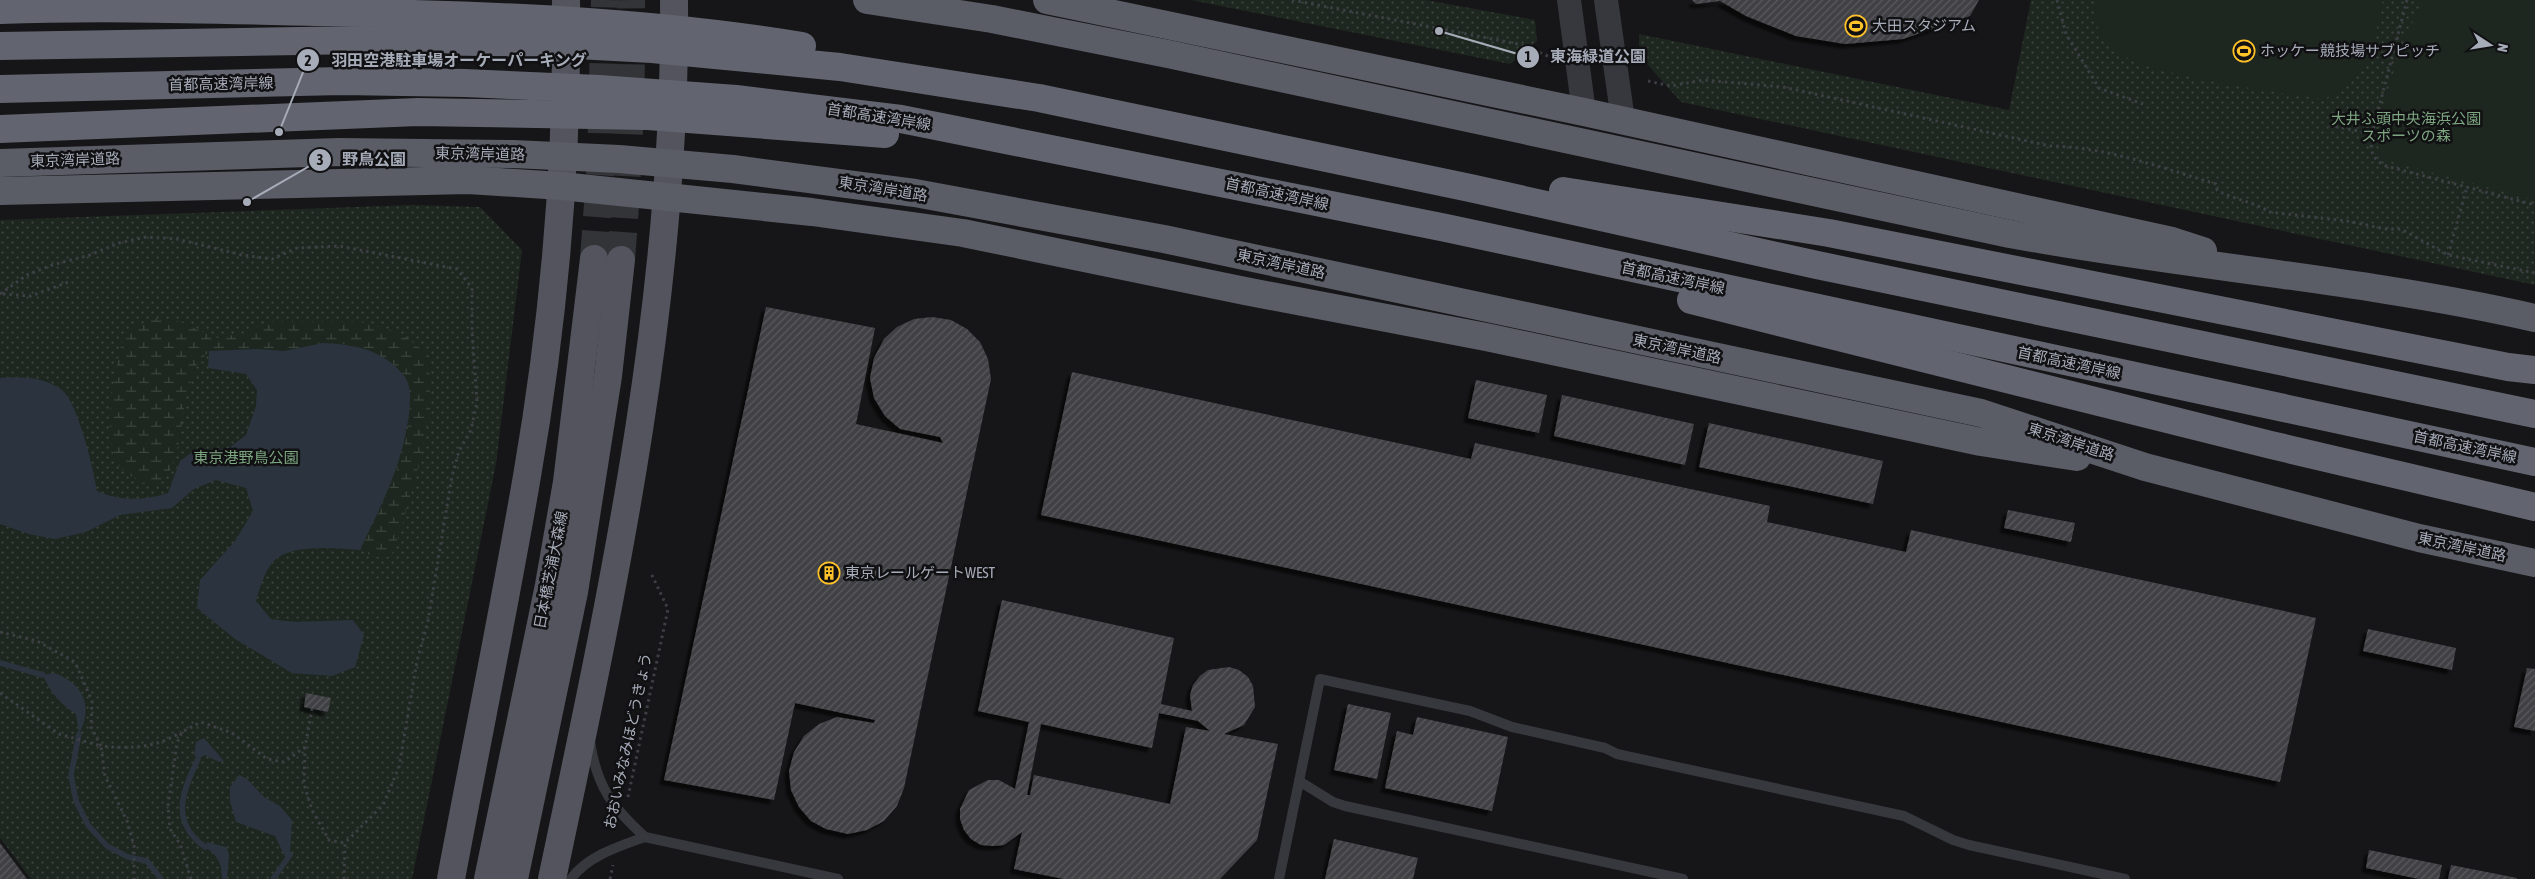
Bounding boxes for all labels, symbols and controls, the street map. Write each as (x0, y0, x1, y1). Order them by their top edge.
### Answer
sports icon: 大田スタジアム (1844, 14, 1868, 38)
place label: 大田スタジアム (1872, 17, 1976, 34)
north arrow (2465, 20, 2515, 70)
sports icon: ホッケー競技場サブピッチ (2232, 39, 2256, 63)
callout: 東海緑道公園 (1515, 41, 1656, 72)
place label: ホッケー競技場サブピッチ (2260, 42, 2440, 59)
text: N (2494, 42, 2511, 53)
callout: 羽田空港駐車場オーケーパーキング (296, 45, 597, 76)
text: 東海緑道公園 (1550, 47, 1646, 65)
text: 1 (1524, 48, 1532, 65)
text: 羽田空港駐車場オーケーパーキング (331, 51, 587, 69)
text: 2 (304, 52, 312, 69)
street label: 首都高速湾岸線 (168, 74, 274, 93)
street label: 首都高速湾岸線 (826, 100, 932, 133)
park label: 大井ふ頭中央海浜公園 スポーツの森 (2331, 110, 2481, 144)
callout: 野鳥公園 (307, 144, 416, 175)
street label: 東京湾岸道路 (435, 144, 525, 163)
street label: 東京湾岸道路 (30, 149, 120, 170)
text: 野鳥公園 (342, 150, 406, 168)
text: 3 (316, 151, 324, 168)
street label: 東京湾岸道路 (837, 173, 929, 204)
street label: 首都高速湾岸線 (1224, 174, 1330, 213)
street label: 東京湾岸道路 (1235, 246, 1327, 281)
street label: 首都高速湾岸線 (1620, 258, 1726, 297)
street label: 東京湾岸道路 (1631, 331, 1723, 366)
street label: 首都高速湾岸線 (2016, 343, 2122, 382)
street label: 東京湾岸道路 (2026, 420, 2117, 464)
street label: 首都高速湾岸線 (2412, 427, 2518, 466)
park label: 東京港野鳥公園 (193, 449, 299, 466)
street label: 日本橋芝浦大森線 (531, 509, 570, 630)
street label: 東京湾岸道路 (2416, 529, 2508, 564)
building icon: 東京レールゲートWEST (817, 561, 841, 585)
place label: 東京レールゲートWEST (845, 564, 996, 581)
street label: おおいみなみほどうきょう (600, 651, 655, 831)

